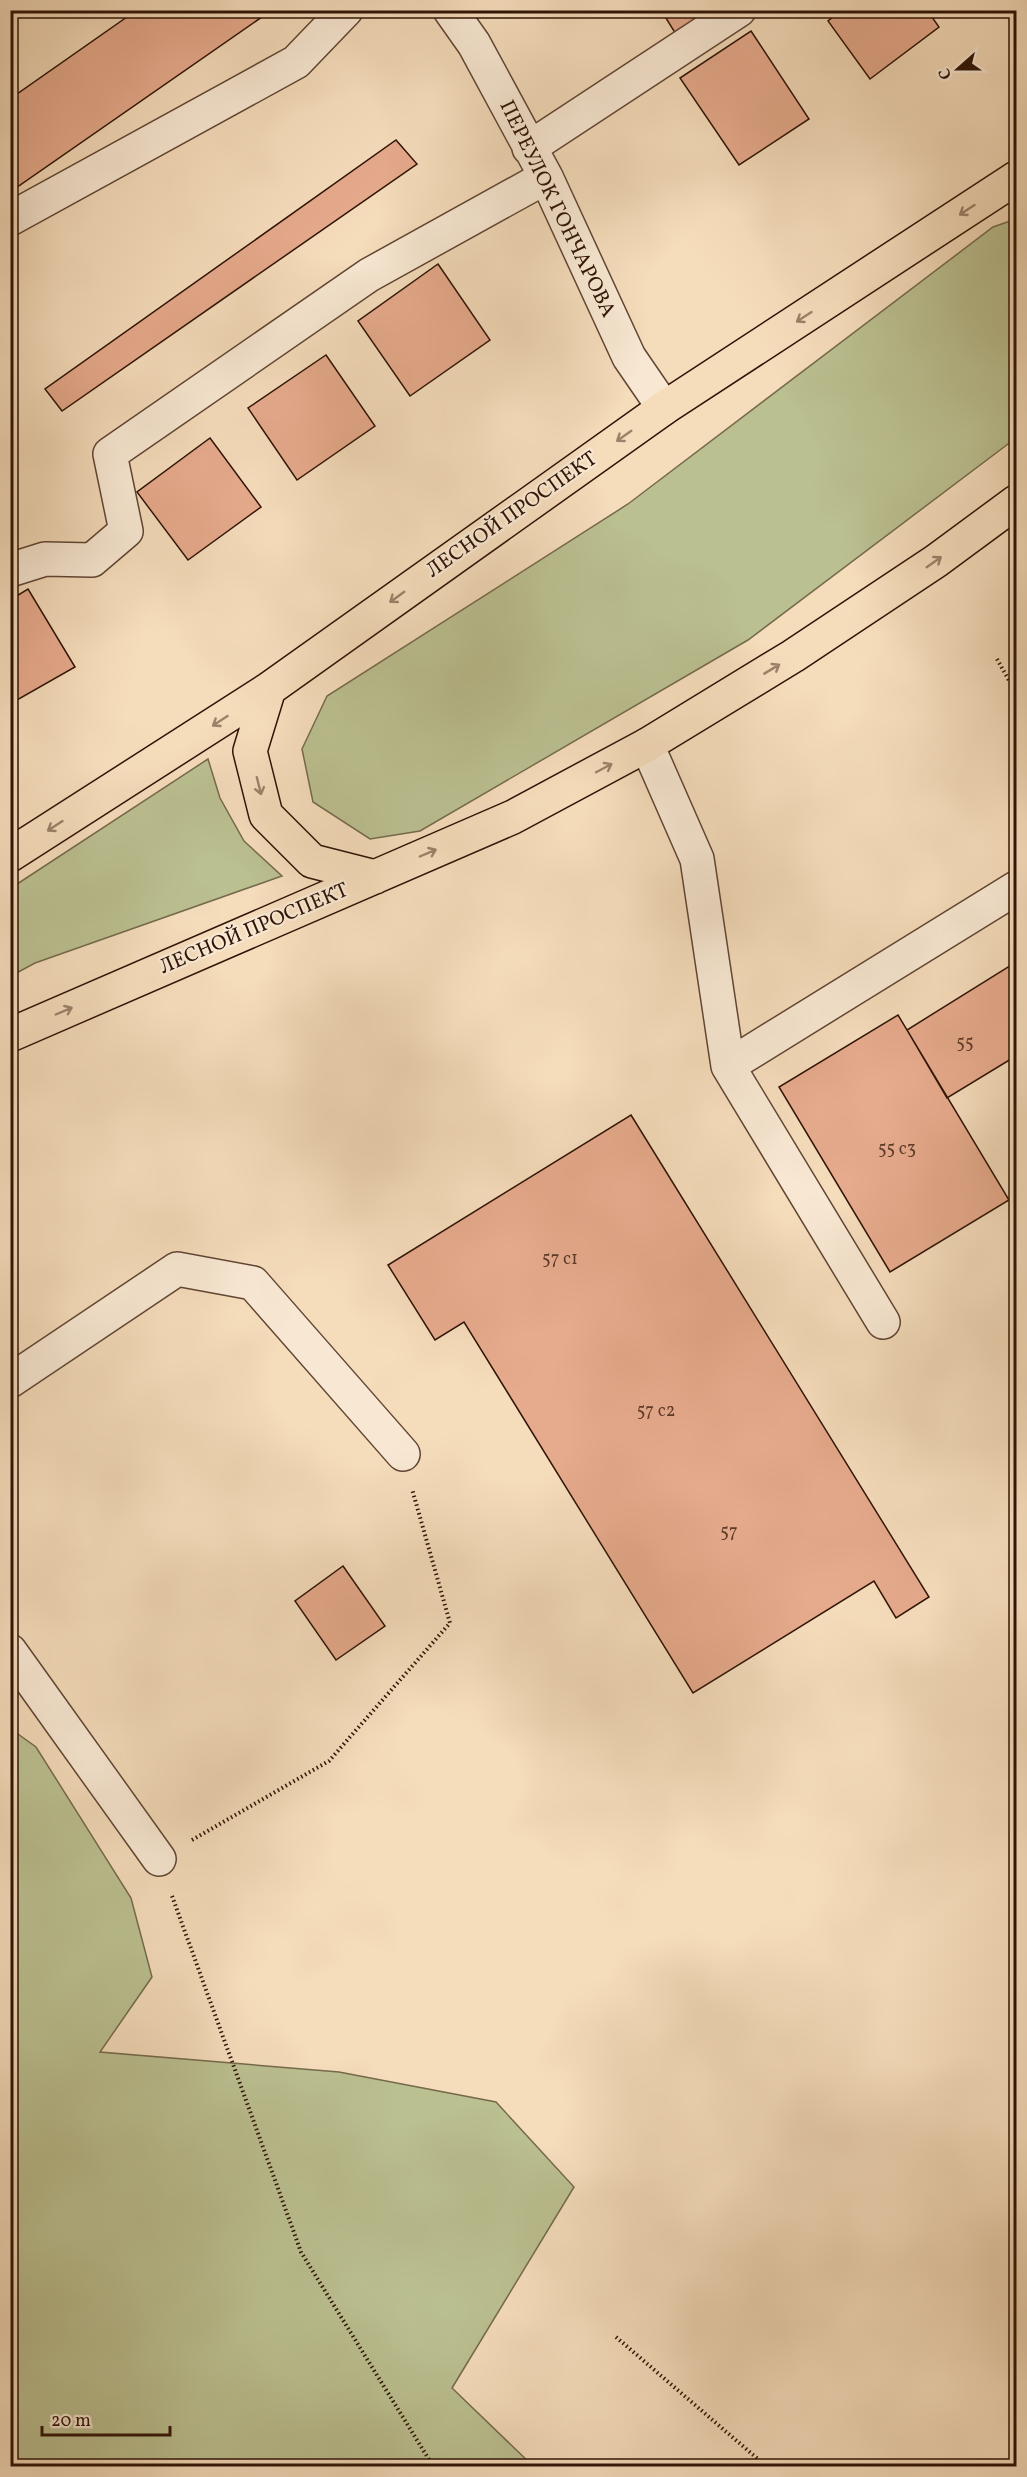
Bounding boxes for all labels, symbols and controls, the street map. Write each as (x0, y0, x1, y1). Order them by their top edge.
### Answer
north arrow (928, 39, 988, 99)
text: С (934, 65, 958, 82)
street label: ПЕРЕУЛОК ГОНЧАРОВА (492, 95, 622, 323)
one-way arrow (960, 204, 976, 216)
one-way arrow (796, 311, 813, 323)
one-way arrow (616, 430, 633, 442)
street label: ЛЕСНОЙ ПРОСПЕКТ (421, 445, 603, 585)
one-way arrow (926, 556, 942, 568)
one-way arrow (389, 591, 405, 604)
one-way arrow (763, 663, 780, 675)
one-way arrow (212, 715, 229, 727)
one-way arrow (594, 762, 612, 773)
one-way arrow (253, 776, 265, 795)
one-way arrow (48, 820, 64, 832)
one-way arrow (419, 847, 437, 859)
street label: ЛЕСНОЙ ПРОСПЕКТ (155, 876, 353, 982)
one-way arrow (55, 1005, 73, 1017)
house number: 55 (956, 1031, 974, 1056)
house number: 55 с3 (878, 1137, 916, 1162)
house number: 57 с1 (542, 1247, 578, 1272)
house number: 57 с2 (637, 1399, 675, 1424)
house number: 57 (720, 1520, 738, 1545)
scale bar (42, 2399, 170, 2437)
text: 20 m (51, 2409, 91, 2434)

